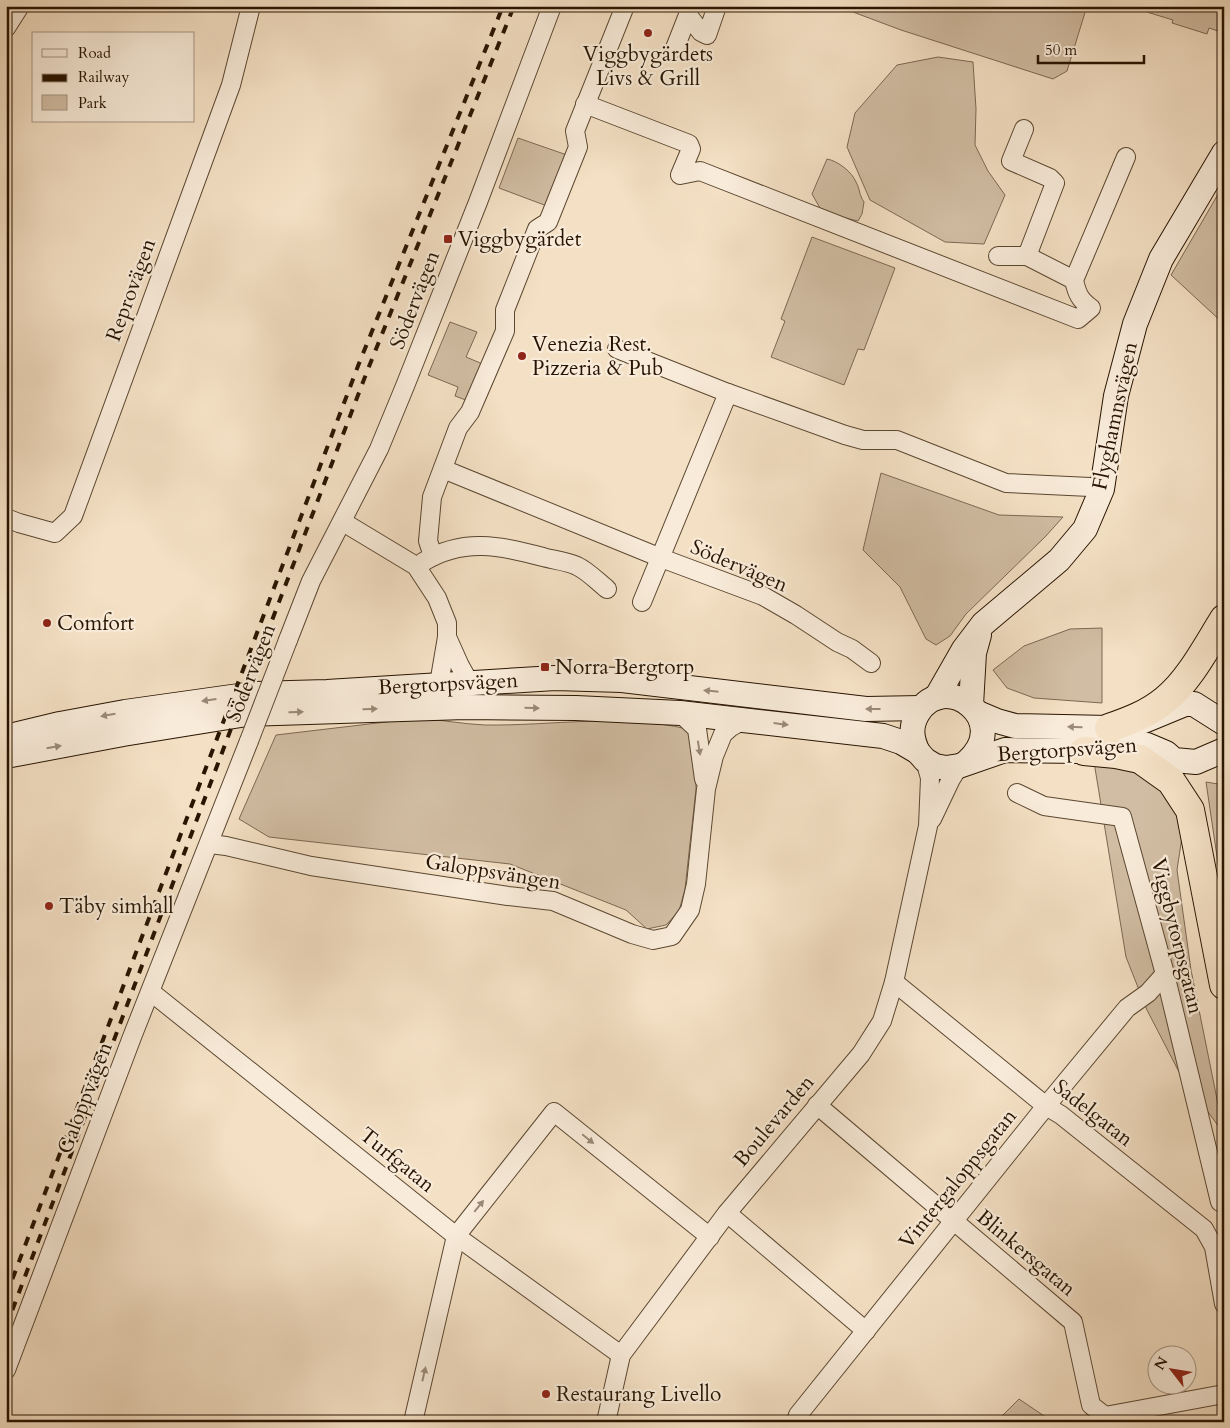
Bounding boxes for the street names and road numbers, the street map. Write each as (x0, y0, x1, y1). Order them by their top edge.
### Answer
street label: Reprovägen (99, 235, 163, 345)
street label: Södervägen (383, 246, 447, 353)
street label: Flyghamnsvägen (1085, 339, 1145, 493)
street label: Södervägen (686, 532, 792, 600)
street label: Södervägen (219, 619, 283, 726)
street label: Bergtorpsvägen (377, 666, 519, 702)
street label: Bergtorpsvägen (996, 731, 1138, 769)
street label: Galoppsvängen (423, 847, 563, 897)
street label: Viggbytorpsgatan (1144, 855, 1210, 1017)
street label: Galoppvägen (50, 1038, 120, 1158)
street label: Boulevarden (727, 1069, 821, 1173)
street label: Sadelgatan (1047, 1073, 1139, 1153)
street label: Vintergaloppsgatan (892, 1103, 1024, 1255)
street label: Turfgatan (353, 1121, 441, 1199)
street label: Blinkersgatan (970, 1203, 1082, 1303)

